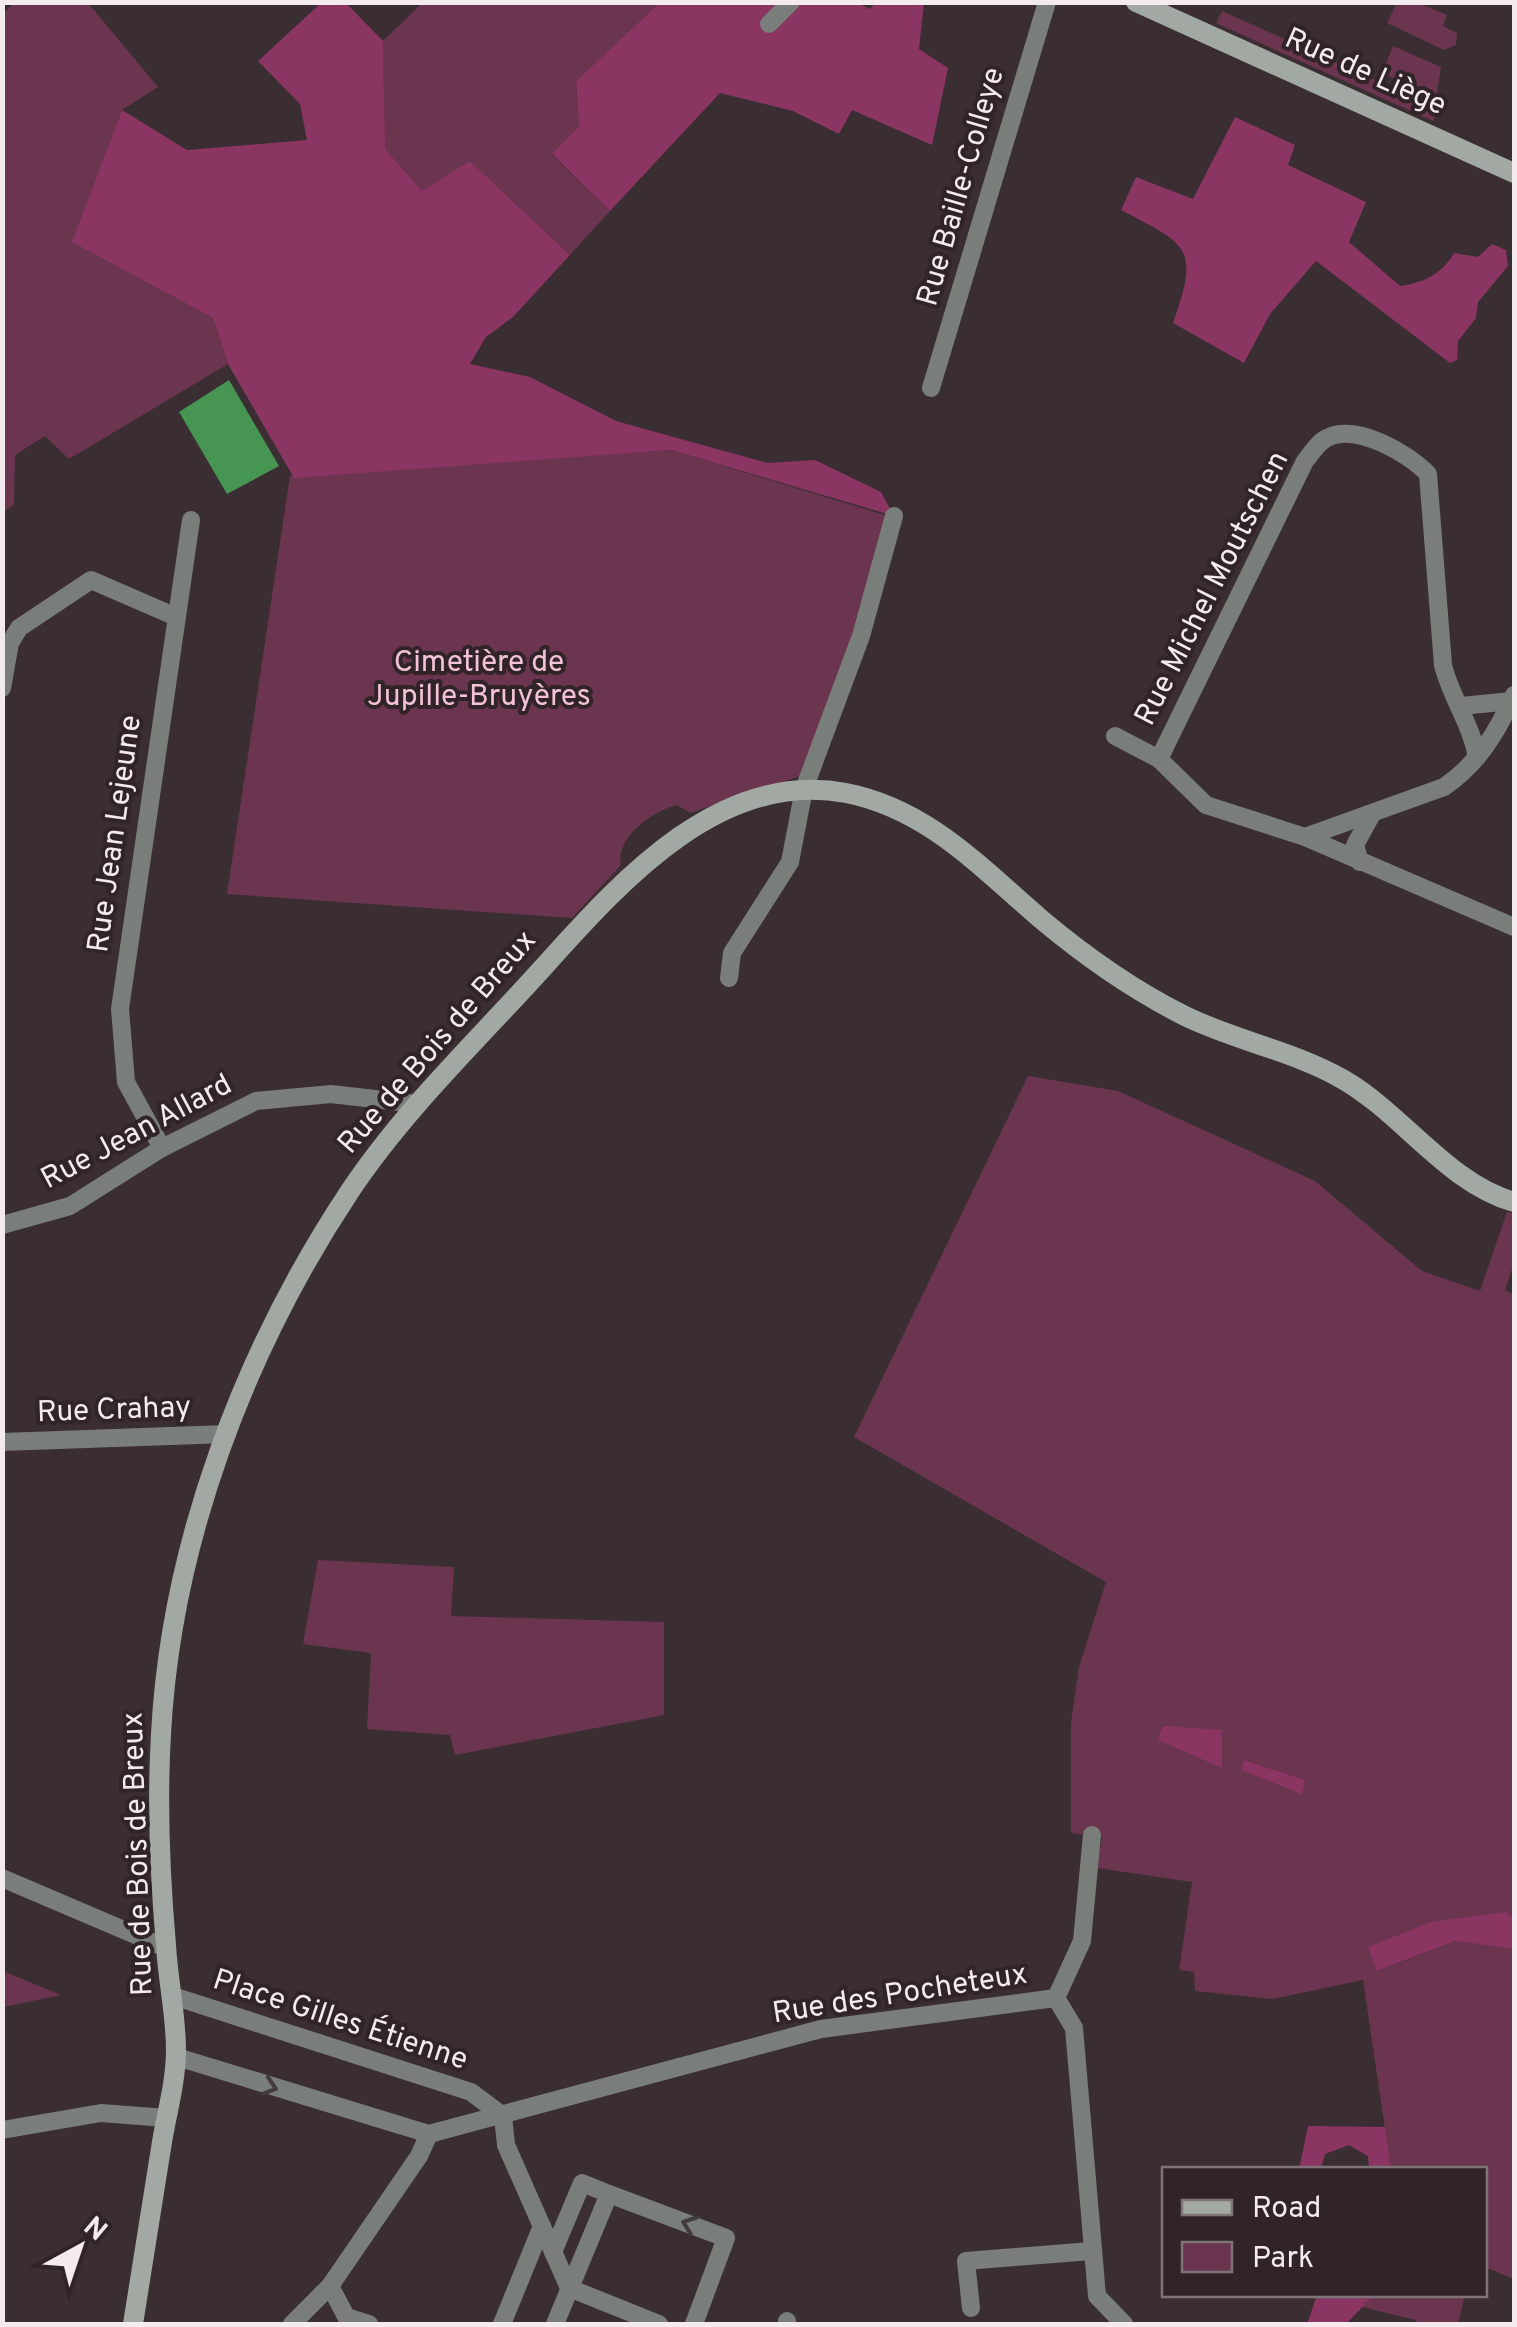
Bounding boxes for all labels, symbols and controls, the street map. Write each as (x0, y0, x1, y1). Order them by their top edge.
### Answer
street label: Rue de Liège (1278, 21, 1452, 125)
street label: Rue Baille-Colleye (910, 64, 1014, 310)
street label: Rue Michel Moutschen (1128, 446, 1298, 732)
park label: Cimetière de Jupille-Bruyères (367, 645, 591, 716)
street label: Rue Jean Lejeune (81, 713, 151, 955)
street label: Rue de Bois de Breux (331, 924, 545, 1162)
street label: Rue Jean Allard (35, 1067, 239, 1199)
street label: Rue Crahay (36, 1390, 192, 1432)
street label: Rue de Bois de Breux (116, 1711, 162, 1997)
street label: Rue des Pocheteux (770, 1957, 1030, 2033)
street label: Place Gilles Étienne (208, 1960, 473, 2080)
one-way arrow (260, 2075, 277, 2095)
legend (1162, 2167, 1487, 2297)
text: Road (1252, 2191, 1321, 2228)
north arrow (30, 2197, 130, 2297)
text: N (75, 2210, 113, 2250)
one-way arrow (681, 2215, 698, 2236)
text: Park (1252, 2241, 1314, 2278)

